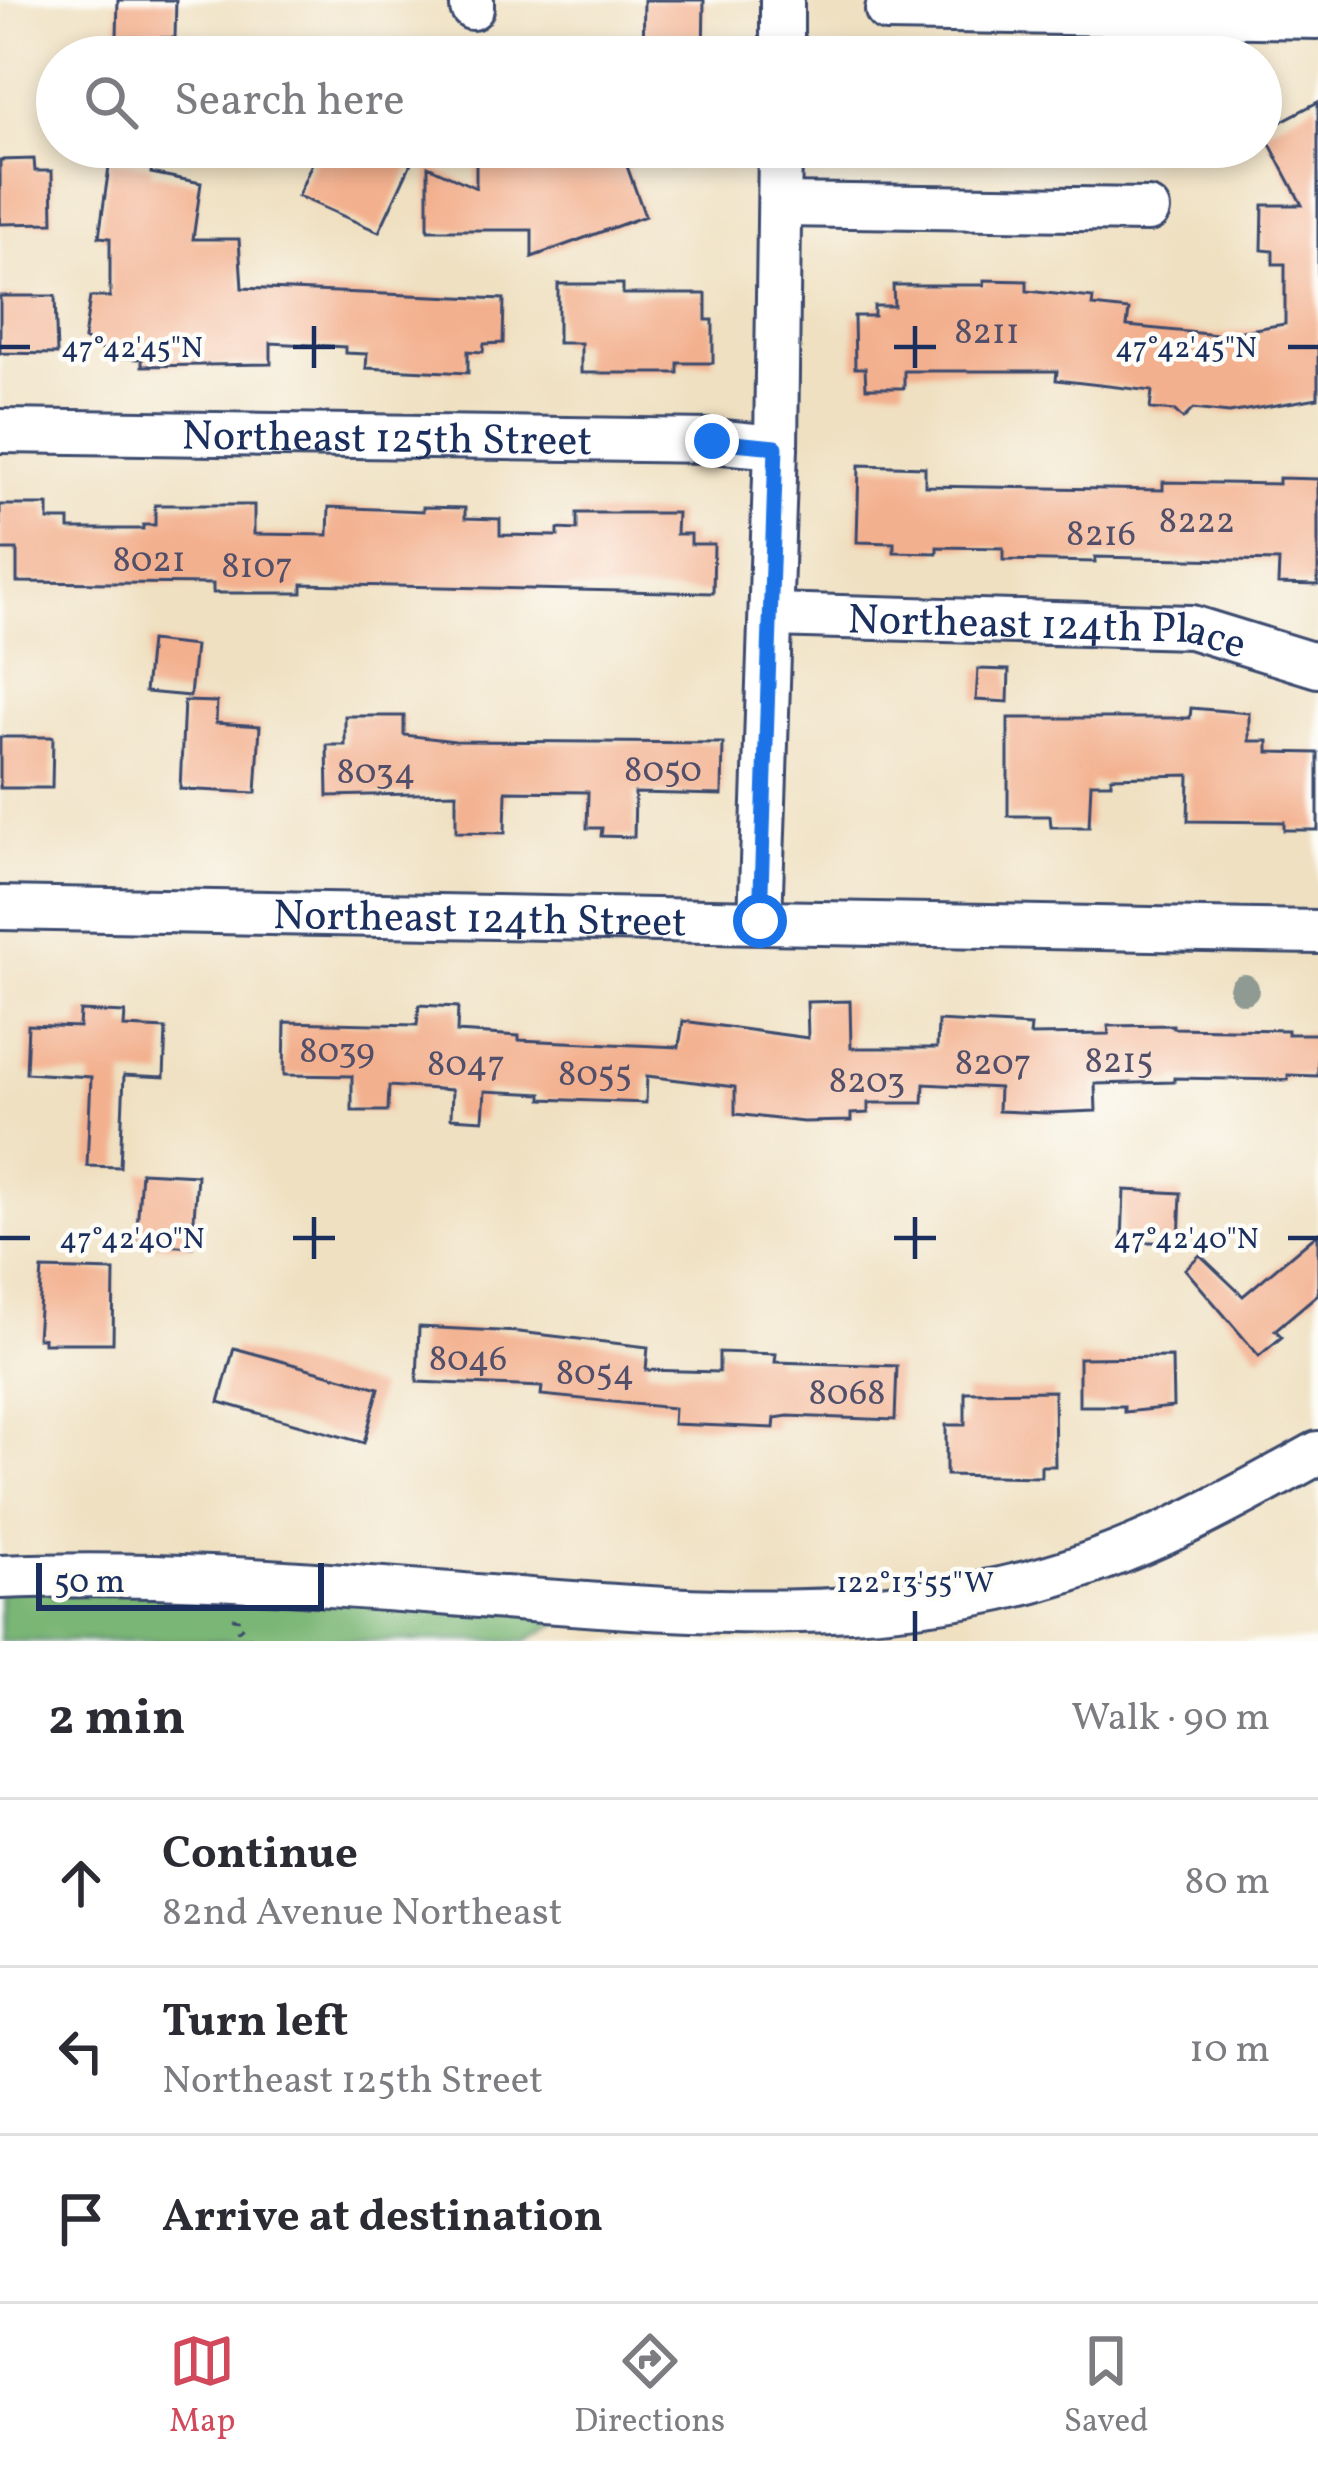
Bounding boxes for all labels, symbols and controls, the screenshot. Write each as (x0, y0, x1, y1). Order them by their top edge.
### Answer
search box (36, 36, 1282, 168)
icon: search (78, 69, 144, 135)
text: Search here (174, 71, 405, 134)
house number: 8211 (954, 309, 1020, 359)
text: 47°42'45"N (61, 328, 203, 370)
text: 47°42'45"N (1115, 328, 1257, 370)
street label: Northeast 125th Street (181, 409, 592, 473)
route end (685, 414, 739, 468)
house number: 8222 (1159, 498, 1235, 548)
house number: 8216 (1066, 511, 1136, 561)
house number: 8021 (112, 537, 186, 587)
house number: 8107 (221, 543, 293, 593)
street label: Northeast 124th Place (847, 592, 1253, 676)
house number: 8050 (624, 747, 702, 797)
house number: 8034 (337, 749, 415, 799)
street label: Northeast 124th Street (272, 888, 687, 955)
route start (733, 894, 787, 948)
house number: 8039 (299, 1028, 375, 1078)
house number: 8215 (1085, 1038, 1153, 1088)
house number: 8207 (955, 1040, 1031, 1090)
house number: 8047 (427, 1041, 505, 1091)
house number: 8055 (558, 1051, 632, 1101)
house number: 8203 (829, 1058, 905, 1108)
text: 47°42'40"N (59, 1219, 205, 1261)
text: 47°42'40"N (1113, 1219, 1259, 1261)
house number: 8046 (429, 1336, 507, 1386)
house number: 8054 (556, 1350, 634, 1400)
house number: 8068 (809, 1370, 885, 1420)
scale bar (36, 1557, 324, 1610)
text: 50 m (54, 1561, 125, 1607)
text: 122°13'55"W (836, 1563, 994, 1605)
text: 2 min (48, 1684, 186, 1755)
text: Walk · 90 m (1071, 1692, 1270, 1746)
text: Continue (162, 1824, 358, 1887)
icon: ahead (48, 1850, 114, 1916)
text: 80 m (1184, 1856, 1270, 1910)
text: 82nd Avenue Northeast (162, 1887, 562, 1941)
text: Turn left (162, 1992, 348, 2055)
icon: left (48, 2018, 114, 2084)
text: 10 m (1189, 2024, 1270, 2078)
text: Northeast 125th Street (162, 2055, 543, 2109)
icon: arrive (48, 2186, 114, 2252)
text: Arrive at destination (162, 2187, 603, 2250)
tab: Map (169, 2328, 235, 2446)
tab: Directions (574, 2328, 725, 2446)
tab: Saved (1064, 2328, 1149, 2446)

